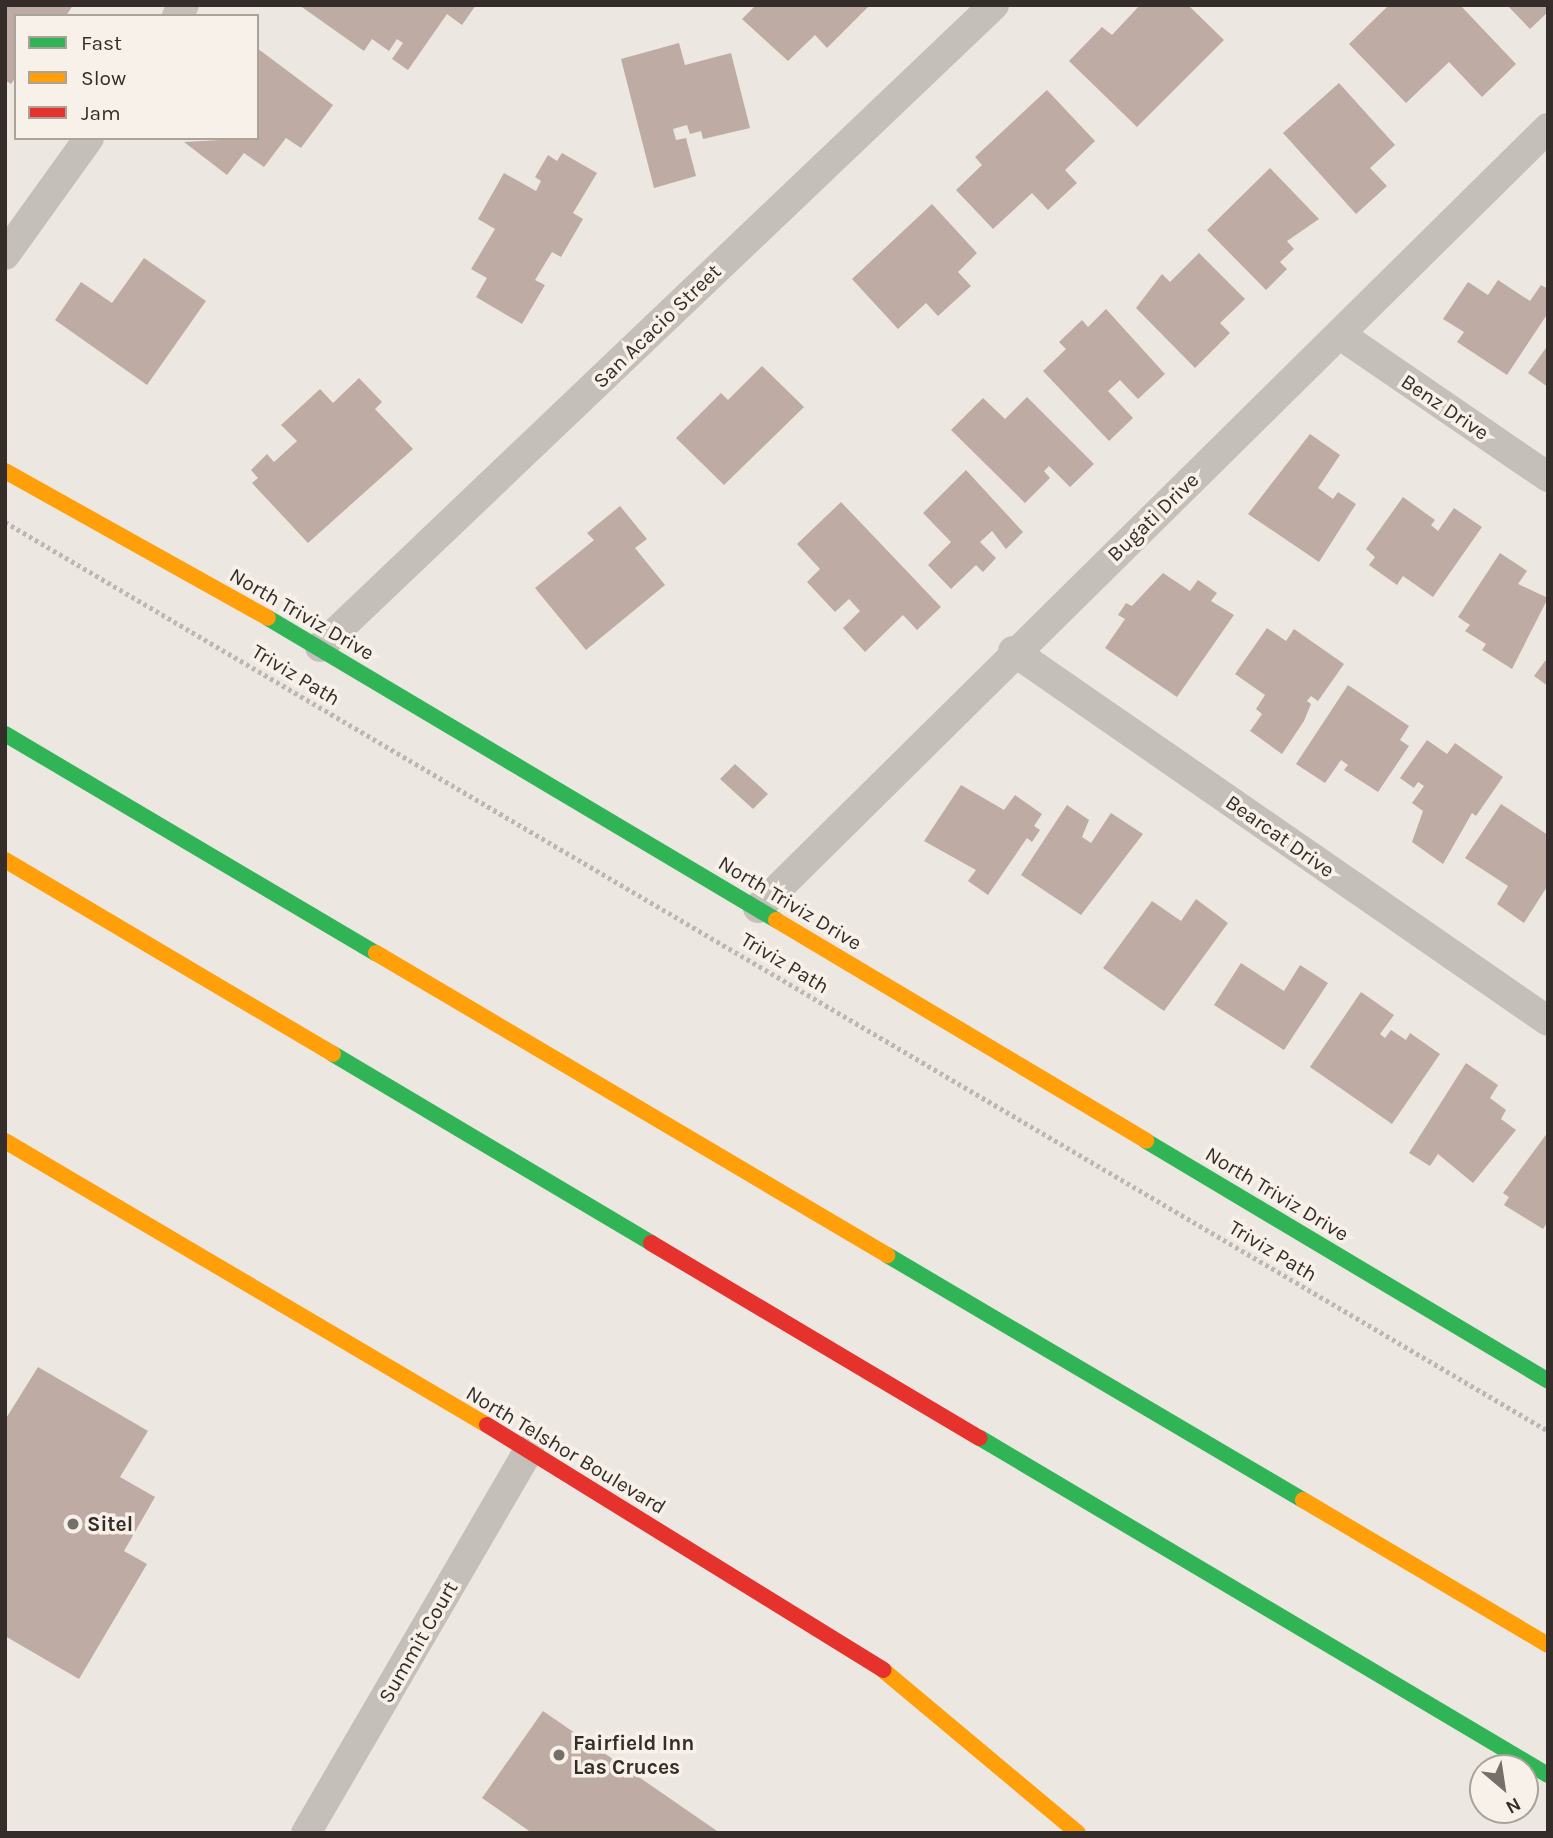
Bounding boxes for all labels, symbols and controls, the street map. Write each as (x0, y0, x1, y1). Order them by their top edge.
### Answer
legend (14, 14, 259, 140)
text: Fast (81, 31, 122, 55)
text: Slow (81, 66, 126, 90)
text: Jam (81, 101, 121, 125)
street label: San Acacio Street (588, 259, 726, 393)
street label: Benz Drive (1396, 368, 1494, 446)
street label: Bugati Drive (1102, 467, 1204, 567)
street label: North Triviz Drive (225, 562, 379, 666)
street label: Triviz Path (247, 639, 345, 711)
street label: Bearcat Drive (1221, 789, 1339, 883)
street label: North Triviz Drive (714, 850, 866, 956)
street label: Triviz Path (736, 927, 834, 999)
street label: North Triviz Drive (1201, 1141, 1353, 1247)
street label: Triviz Path (1224, 1215, 1322, 1287)
street label: North Telshor Boulevard (462, 1380, 670, 1520)
place label: Sitel (87, 1511, 133, 1537)
marker: Sitel (65, 1516, 81, 1532)
street label: Summit Court (373, 1577, 463, 1707)
place label: Fairfield Inn Las Cruces (573, 1730, 694, 1780)
marker: Fairfield Inn Las Cruces (551, 1747, 567, 1763)
north arrow (1469, 1754, 1539, 1824)
text: N (1502, 1793, 1525, 1819)

